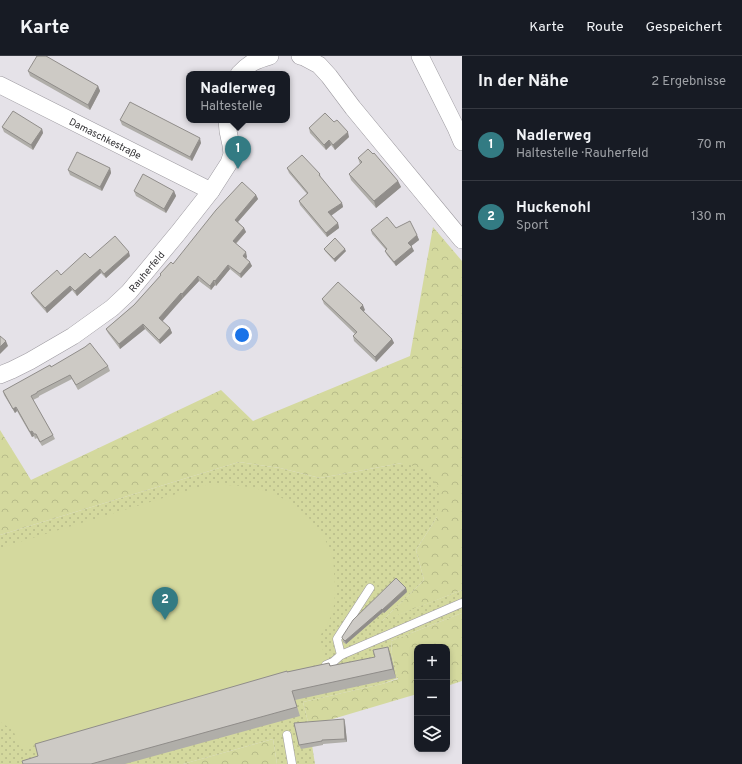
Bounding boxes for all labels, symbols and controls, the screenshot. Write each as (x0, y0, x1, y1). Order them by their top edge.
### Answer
text: Karte (20, 16, 70, 40)
text: Karte (529, 19, 564, 36)
text: Route (586, 19, 623, 36)
text: Gespeichert (645, 19, 722, 36)
popup (186, 71, 290, 123)
text: In der Nähe (478, 71, 569, 93)
text: 2 Ergebnisse (651, 74, 726, 90)
text: Nadlerweg (200, 80, 276, 99)
text: Haltestelle (200, 99, 262, 115)
street label: Damaschkestraße (66, 116, 143, 163)
text: Nadlerweg (516, 127, 591, 146)
pin: 1 (225, 136, 251, 169)
text: 1 (488, 137, 494, 153)
text: 70 m (697, 137, 726, 153)
text: Haltestelle · Rauherfeld (516, 146, 648, 162)
text: Huckenohl (516, 199, 591, 218)
text: 2 (487, 209, 495, 225)
text: 130 m (691, 209, 726, 225)
text: Sport (516, 218, 549, 234)
street label: Rauherfeld (126, 249, 168, 296)
your location (232, 325, 252, 345)
pin: 2 (152, 587, 178, 620)
map controls (414, 644, 450, 752)
button: + (414, 644, 450, 680)
button: − (414, 680, 450, 716)
button: layers (414, 716, 450, 752)

